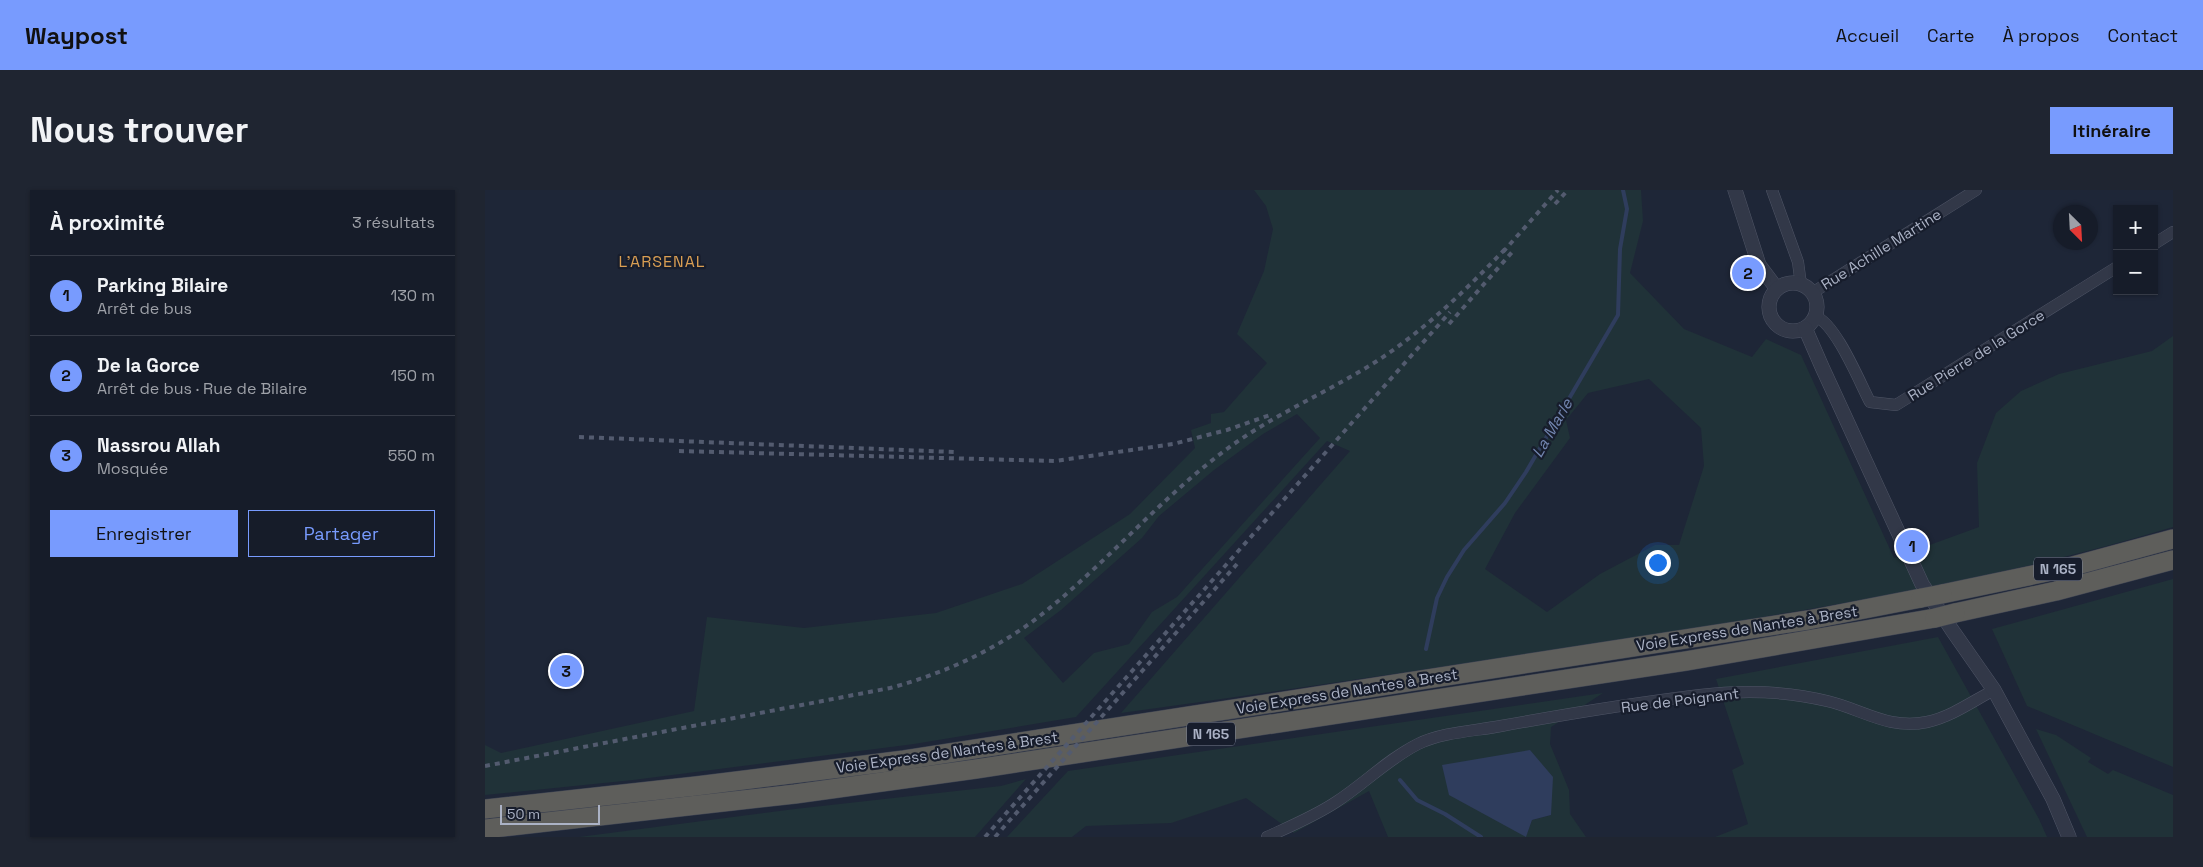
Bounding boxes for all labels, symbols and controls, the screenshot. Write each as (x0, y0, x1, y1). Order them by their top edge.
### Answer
text: Waypost (25, 20, 128, 51)
text: Accueil (1836, 24, 1899, 47)
text: Carte (1927, 24, 1974, 47)
text: À propos (2002, 24, 2080, 47)
text: Contact (2108, 24, 2178, 47)
button: Itinéraire (2050, 107, 2173, 154)
text: Nous trouver (30, 108, 249, 152)
street label: Rue Achille Martine (1817, 204, 1945, 294)
north arrow (2053, 205, 2098, 250)
map controls (2113, 205, 2158, 295)
button: + (2113, 205, 2158, 250)
text: À proximité (50, 209, 165, 236)
text: 3 résultats (352, 212, 435, 233)
button: − (2113, 250, 2158, 295)
district label: L'ARSENAL (618, 251, 706, 272)
pin: 2 (1732, 254, 1764, 292)
text: Parking Bilaire (97, 273, 228, 298)
text: 1 (62, 285, 70, 306)
text: 130 m (391, 285, 435, 306)
text: Arrêt de bus (97, 298, 192, 319)
street label: Rue Pierre de la Gorce (1904, 305, 2048, 405)
text: De la Gorce (97, 353, 200, 378)
text: 2 (61, 365, 71, 386)
text: 150 m (391, 365, 435, 386)
text: Arrêt de bus · Rue de Bilaire (97, 378, 307, 399)
water label: La Marle (1527, 394, 1577, 461)
text: Nassrou Allah (97, 433, 221, 458)
text: 3 (61, 445, 71, 466)
text: 550 m (388, 445, 435, 466)
text: Mosquée (97, 458, 168, 479)
button: Enregistrer (50, 510, 238, 557)
button: Partager (248, 510, 435, 557)
pin: 1 (1896, 527, 1928, 565)
your location (1645, 550, 1671, 576)
road number: N 165 (2034, 558, 2082, 580)
street label: Voie Express de Nantes à Brest (1635, 601, 1859, 655)
pin: 3 (550, 652, 582, 690)
street label: Voie Express de Nantes à Brest (1235, 664, 1459, 718)
street label: Rue de Poignant (1620, 683, 1740, 717)
road number: N 165 (1187, 722, 1235, 746)
street label: Voie Express de Nantes à Brest (835, 727, 1059, 777)
scale bar (500, 802, 600, 825)
text: 50 m (507, 805, 540, 823)

